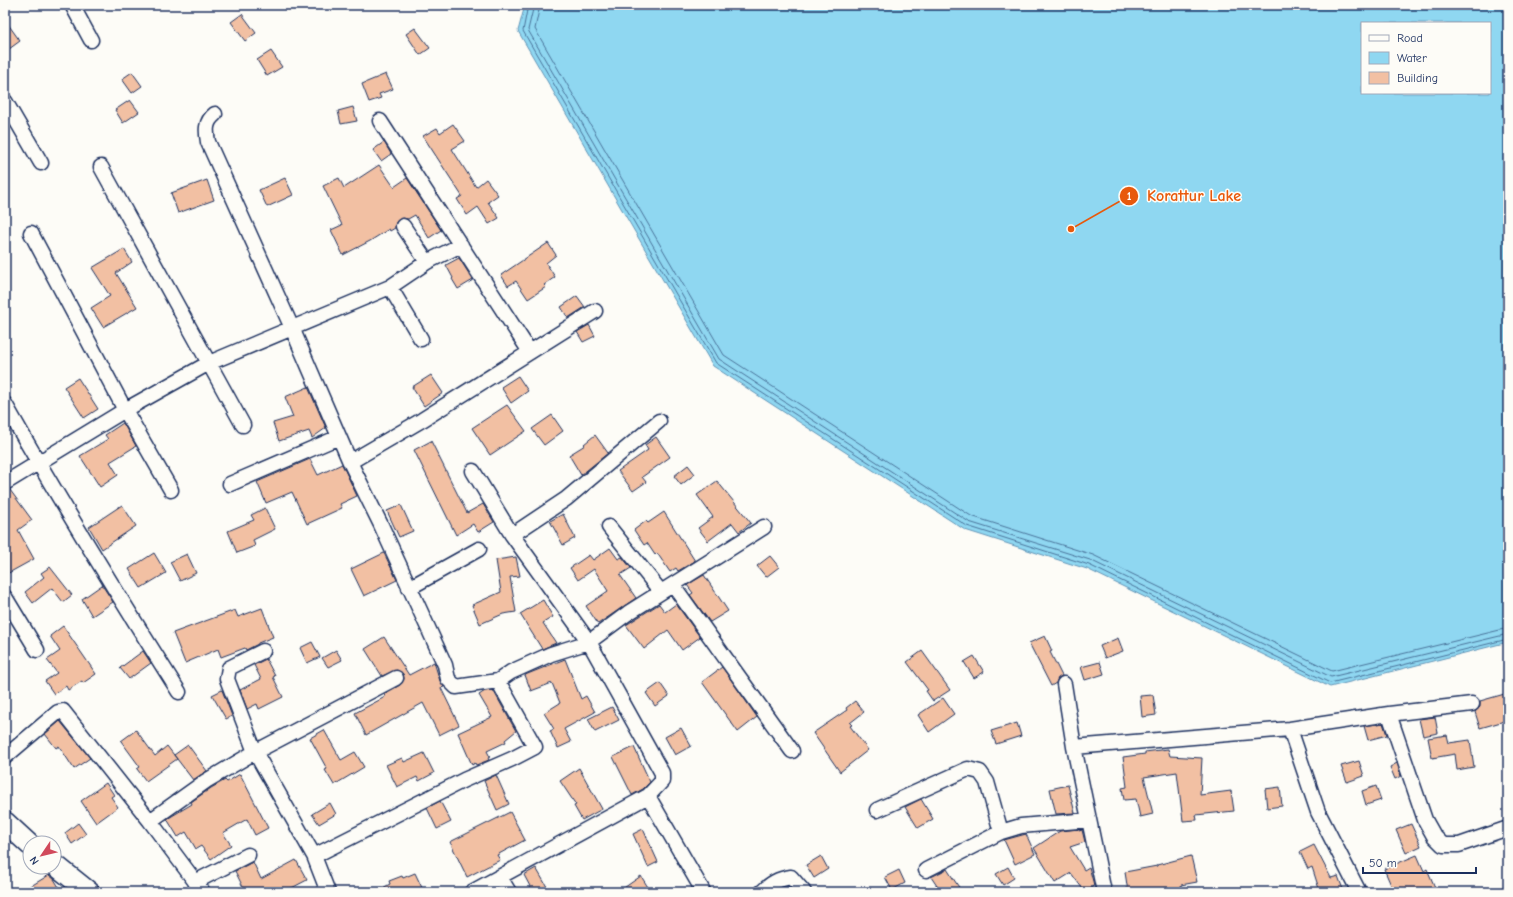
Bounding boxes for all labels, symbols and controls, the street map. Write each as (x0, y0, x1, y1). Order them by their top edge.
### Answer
legend (1361, 22, 1491, 94)
text: Road (1397, 31, 1423, 45)
text: Water (1397, 51, 1427, 65)
text: Building (1397, 71, 1438, 85)
callout: Korattur Lake (1119, 182, 1249, 210)
text: Korattur Lake (1147, 187, 1241, 205)
text: 1 (1127, 189, 1132, 203)
north arrow (22, 835, 62, 875)
scale bar (1363, 849, 1476, 875)
text: N (27, 854, 42, 867)
text: 50 m (1369, 856, 1397, 870)

